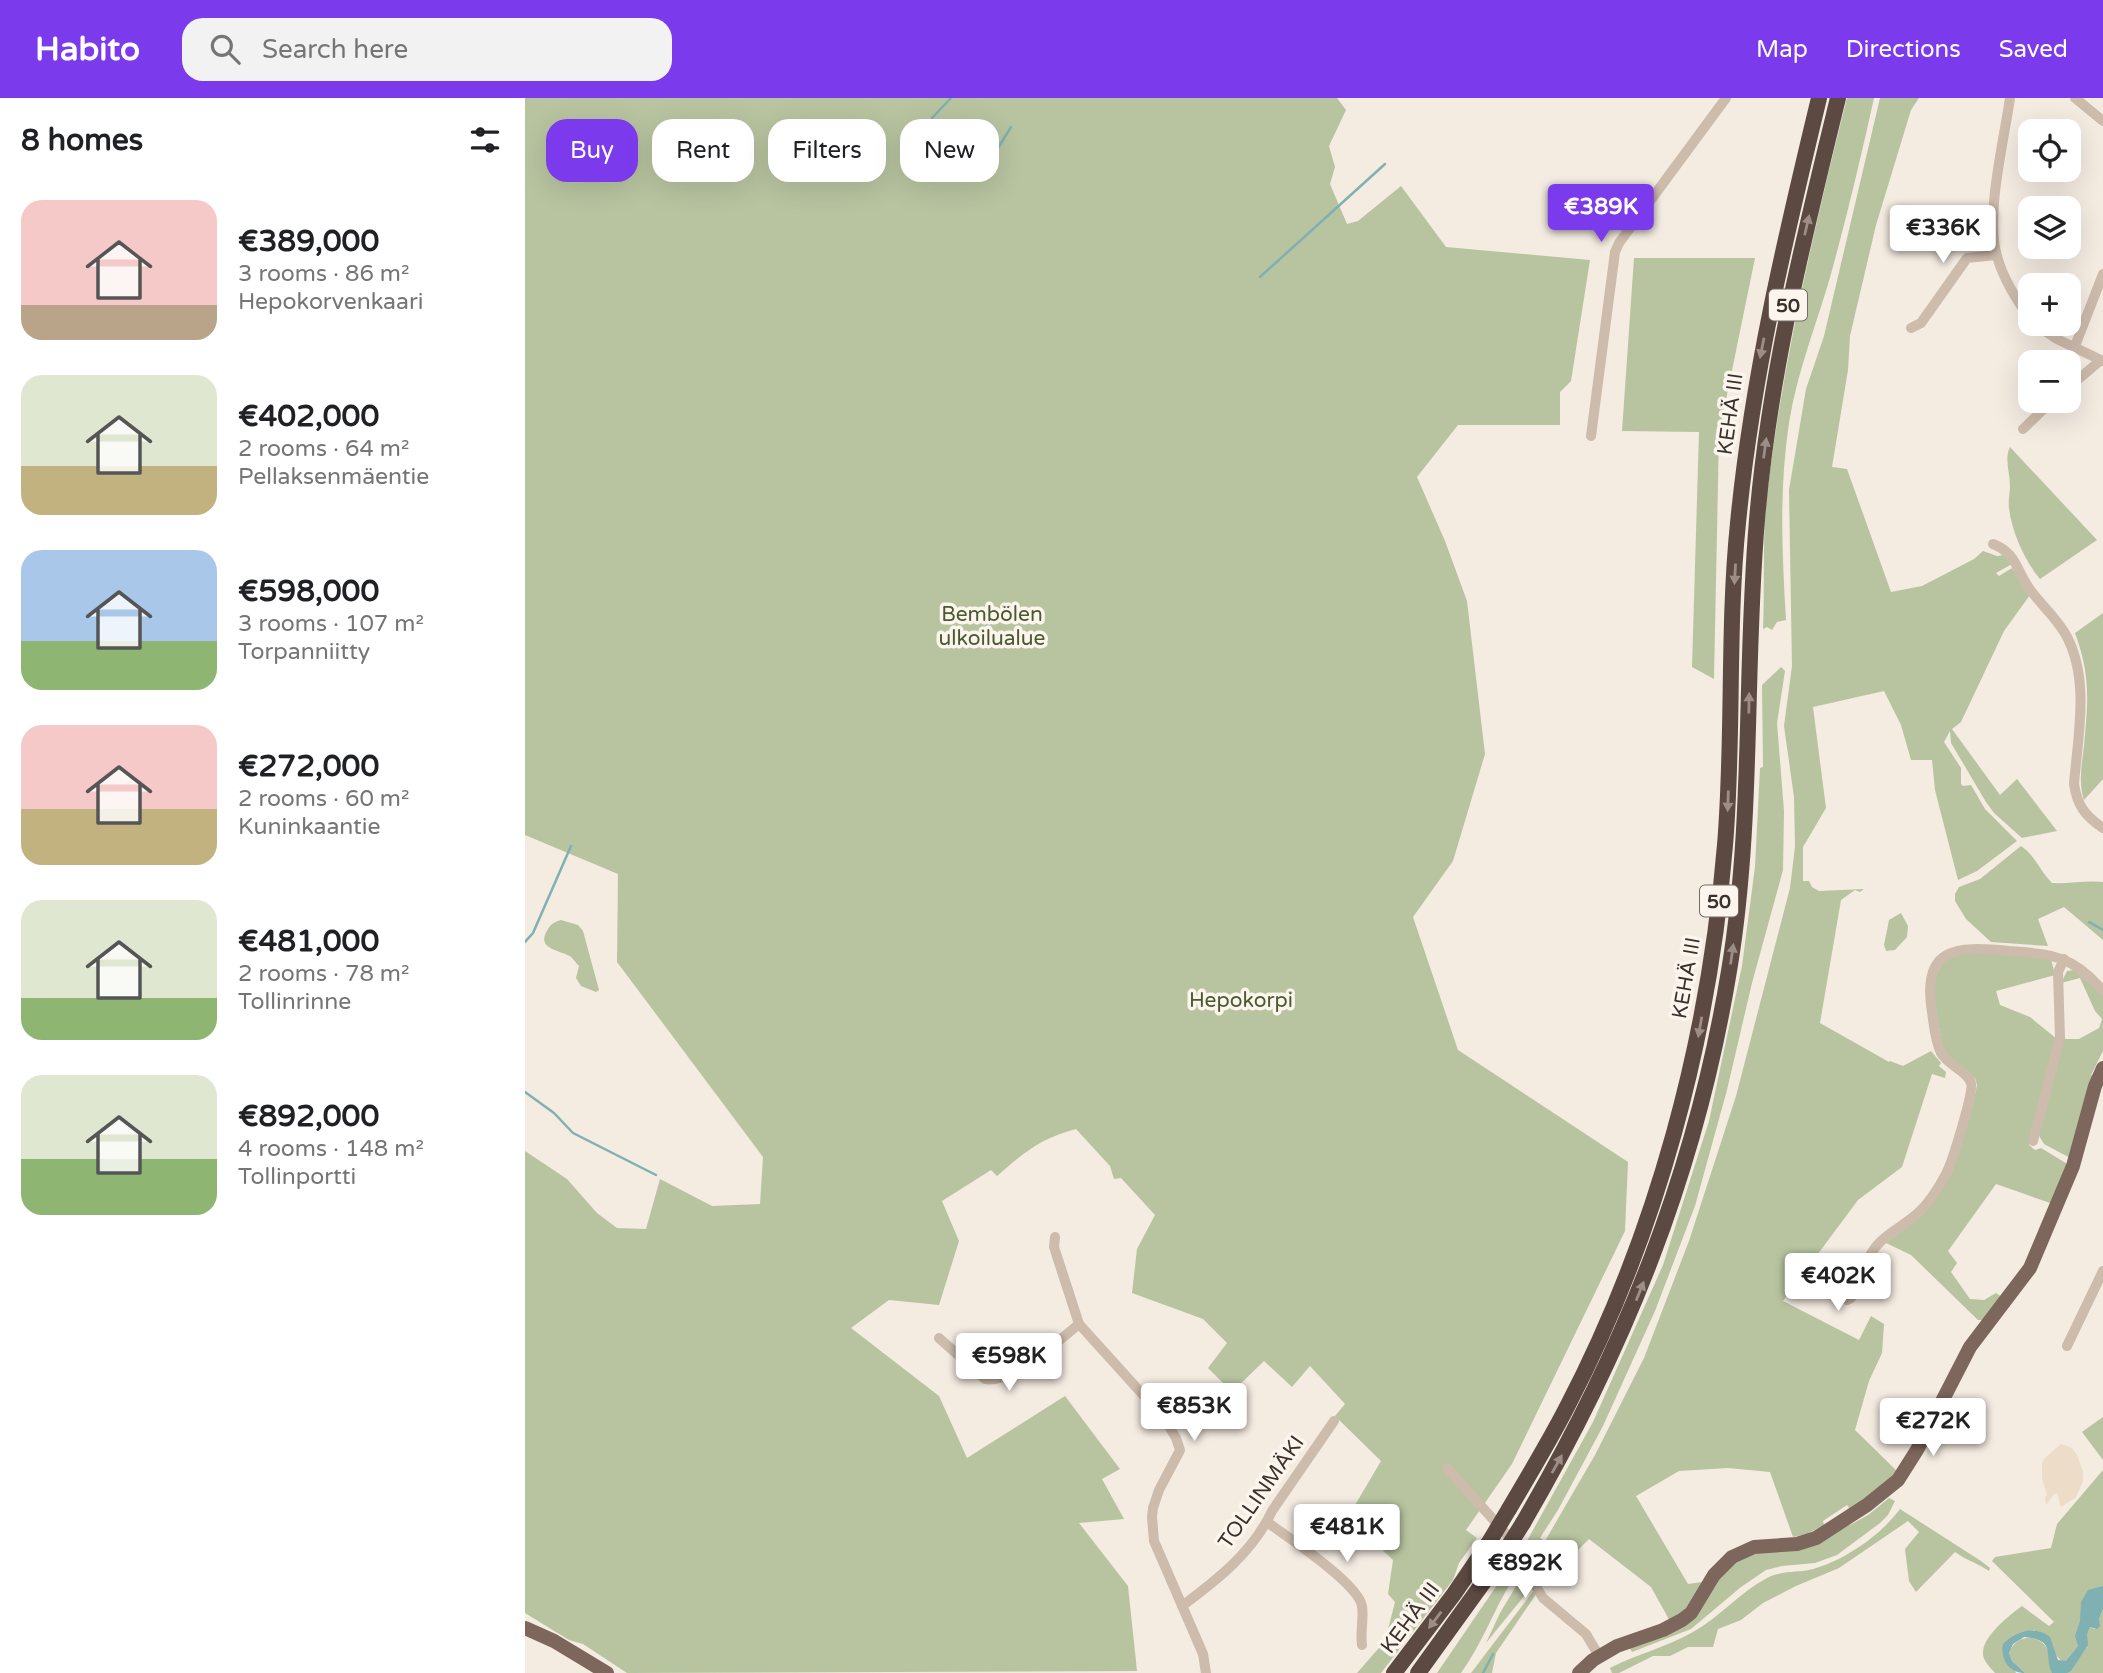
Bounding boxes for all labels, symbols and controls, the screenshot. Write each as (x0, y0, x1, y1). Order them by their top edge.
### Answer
search box (182, 18, 672, 81)
text: Habito (35, 30, 140, 69)
icon: search (206, 30, 244, 68)
text: Search here (262, 34, 408, 65)
text: Map (1756, 35, 1808, 64)
text: Directions (1846, 35, 1961, 64)
text: Saved (1999, 35, 2068, 64)
chip: Buy (546, 119, 638, 182)
chip: Rent (652, 119, 754, 182)
chip: Filters (768, 119, 886, 182)
chip: New (900, 119, 999, 182)
map controls (2018, 119, 2081, 413)
button: locate (2018, 119, 2081, 182)
icon: filters (466, 121, 504, 159)
text: 8 homes (21, 122, 143, 159)
pin: €389K (1552, 184, 1650, 244)
text: €389K (1564, 193, 1638, 221)
button: layers (2018, 196, 2081, 259)
pin: €336K (1894, 206, 1992, 265)
one-way arrow (1802, 214, 1813, 236)
text: €336K (1906, 214, 1980, 242)
text: €389,000 (238, 223, 379, 260)
icon: home (77, 228, 161, 312)
text: 3 rooms · 86 m² (238, 260, 409, 288)
button: + (2018, 273, 2081, 336)
text: Hepokorvenkaari (238, 288, 423, 316)
road number: 50 (1769, 290, 1807, 321)
one-way arrow (1756, 337, 1767, 359)
button: − (2018, 350, 2081, 413)
street label: KEHÄ III (1712, 372, 1749, 457)
text: €402,000 (238, 398, 379, 435)
icon: home (77, 403, 161, 487)
text: 2 rooms · 64 m² (238, 435, 409, 463)
one-way arrow (1759, 437, 1770, 459)
text: Pellaksenmäentie (238, 463, 429, 491)
one-way arrow (1729, 563, 1740, 585)
text: €598,000 (238, 573, 379, 610)
icon: home (77, 578, 161, 662)
park label: Bembölen ulkoilualue (939, 602, 1046, 651)
text: 3 rooms · 107 m² (238, 610, 424, 638)
text: Torpanniitty (238, 638, 370, 666)
one-way arrow (1744, 691, 1755, 713)
text: €272,000 (238, 748, 379, 785)
icon: home (77, 753, 161, 837)
text: 2 rooms · 60 m² (238, 785, 409, 813)
one-way arrow (1722, 790, 1733, 812)
text: Kuninkaantie (238, 813, 381, 841)
road number: 50 (1700, 886, 1738, 916)
text: €481,000 (238, 923, 379, 960)
icon: home (77, 928, 161, 1012)
street label: KEHÄ III (1667, 935, 1706, 1021)
one-way arrow (1726, 943, 1737, 965)
text: 2 rooms · 78 m² (238, 960, 409, 988)
text: Tollinrinne (238, 988, 351, 1016)
park label: Hepokorpi (1189, 988, 1293, 1013)
one-way arrow (1694, 1016, 1705, 1038)
text: €892,000 (238, 1098, 379, 1135)
icon: home (77, 1103, 161, 1187)
text: 4 rooms · 148 m² (238, 1135, 424, 1163)
text: Tollinportti (238, 1163, 356, 1191)
pin: €402K (1789, 1254, 1887, 1313)
text: €402K (1801, 1262, 1875, 1290)
one-way arrow (1634, 1280, 1645, 1301)
pin: €598K (960, 1334, 1058, 1393)
text: €598K (972, 1342, 1046, 1370)
pin: €853K (1145, 1384, 1243, 1443)
text: €853K (1157, 1392, 1231, 1420)
pin: €272K (1884, 1398, 1982, 1458)
text: €272K (1896, 1407, 1970, 1435)
street label: TOLLINMÄKI (1213, 1431, 1310, 1554)
one-way arrow (1551, 1455, 1563, 1474)
pin: €481K (1298, 1504, 1396, 1564)
text: €481K (1310, 1513, 1384, 1541)
pin: €892K (1476, 1540, 1574, 1600)
text: €892K (1488, 1549, 1562, 1577)
street label: KEHÄ III (1376, 1578, 1445, 1659)
one-way arrow (1428, 1611, 1442, 1629)

